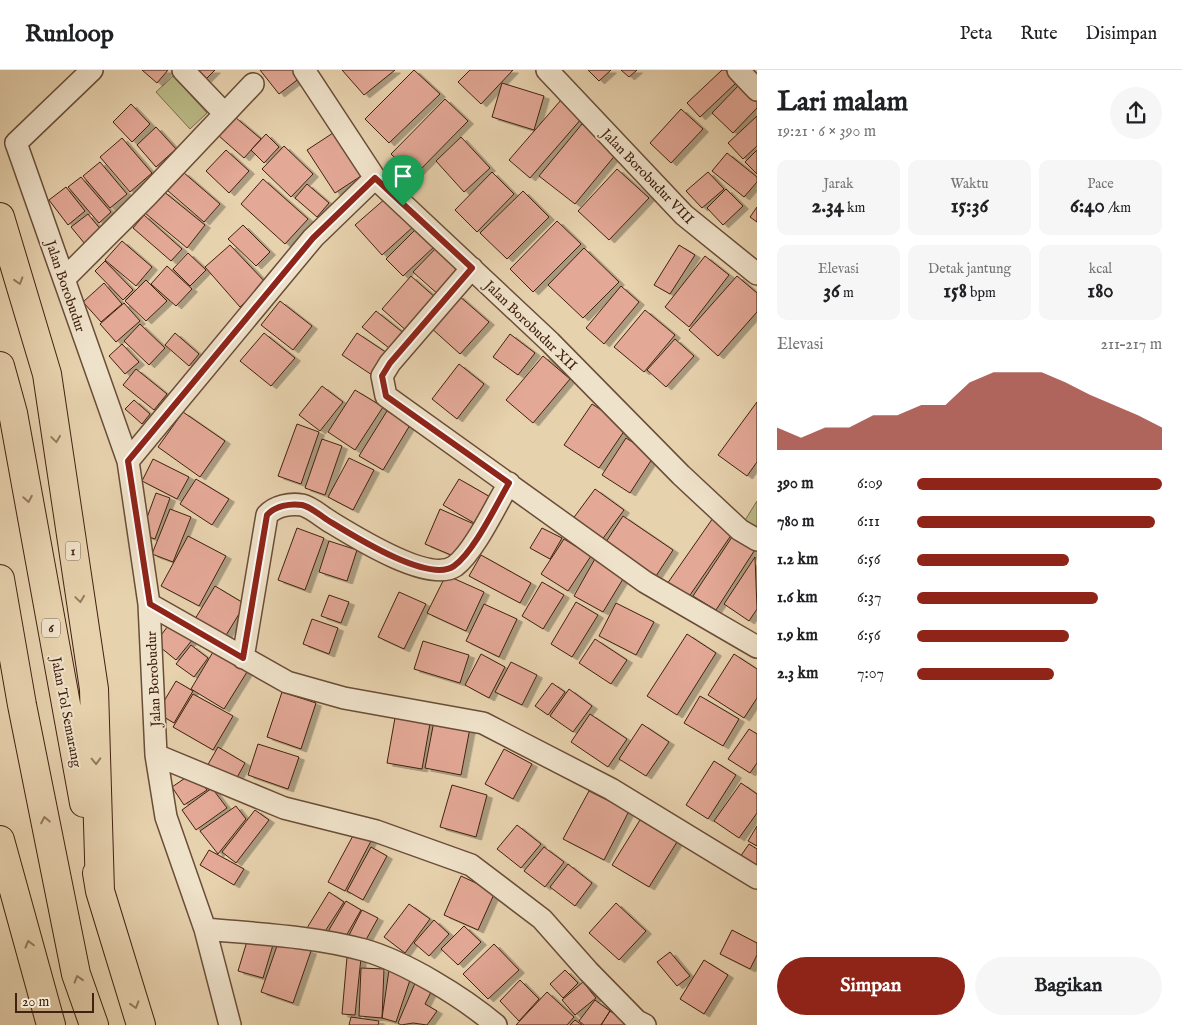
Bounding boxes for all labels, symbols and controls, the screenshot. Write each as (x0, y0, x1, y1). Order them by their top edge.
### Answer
text: Runloop (25, 19, 114, 50)
text: Peta (960, 23, 992, 46)
text: Rute (1020, 23, 1058, 46)
text: Disimpan (1086, 23, 1157, 46)
text: Lari malam (777, 85, 908, 120)
button: share (1110, 87, 1162, 139)
text: 19:21 · 6 × 390 m (777, 122, 876, 142)
street label: Jalan Borobudur VIII (596, 124, 698, 228)
pin (382, 155, 424, 206)
icon: arrive (389, 162, 417, 190)
text: Jarak (823, 175, 854, 193)
text: Waktu (950, 175, 989, 193)
text: Pace (1087, 175, 1114, 193)
text: 2.34 (812, 193, 844, 220)
text: 15:36 (951, 193, 988, 220)
text: 6:40 (1070, 193, 1105, 220)
text: km (844, 199, 865, 217)
text: /km (1105, 199, 1131, 217)
street label: Jalan Borobudur (40, 236, 89, 335)
text: Elevasi (818, 260, 859, 278)
text: Detak jantung (928, 260, 1011, 278)
text: kcal (1089, 260, 1112, 278)
street label: Jalan Borobudur XII (479, 275, 581, 375)
one-way arrow (13, 276, 23, 284)
text: 36 (823, 278, 840, 305)
text: 158 (943, 278, 967, 305)
text: 180 (1087, 278, 1114, 305)
text: m (840, 284, 854, 302)
text: bpm (967, 284, 996, 302)
text: Elevasi (777, 335, 824, 355)
text: 211–217 m (1100, 335, 1162, 355)
one-way arrow (51, 434, 61, 443)
text: 390 m (777, 474, 814, 494)
text: 6:09 (857, 474, 883, 494)
one-way arrow (23, 495, 33, 504)
text: 780 m (777, 512, 814, 532)
text: 6:11 (857, 512, 880, 532)
road number: 1 (66, 542, 80, 561)
text: 1.2 km (777, 550, 818, 570)
text: 6:56 (857, 550, 880, 570)
text: 1.6 km (777, 588, 818, 608)
text: 6:37 (857, 588, 881, 608)
one-way arrow (75, 595, 85, 604)
road number: 6 (42, 618, 60, 638)
text: 1.9 km (777, 626, 818, 646)
text: 6:56 (857, 626, 880, 646)
street label: Jalan Borobudur (143, 631, 166, 729)
street label: Jalan Tol Semarang (46, 654, 86, 769)
text: 2.3 km (777, 664, 818, 684)
text: 7:07 (857, 664, 884, 684)
one-way arrow (91, 758, 101, 765)
one-way arrow (41, 815, 51, 824)
one-way arrow (24, 941, 34, 949)
button: Simpan (777, 957, 965, 1015)
button: Bagikan (975, 957, 1162, 1015)
one-way arrow (74, 975, 84, 983)
scale bar (15, 990, 94, 1013)
text: 20 m (22, 993, 49, 1011)
one-way arrow (129, 1000, 139, 1008)

